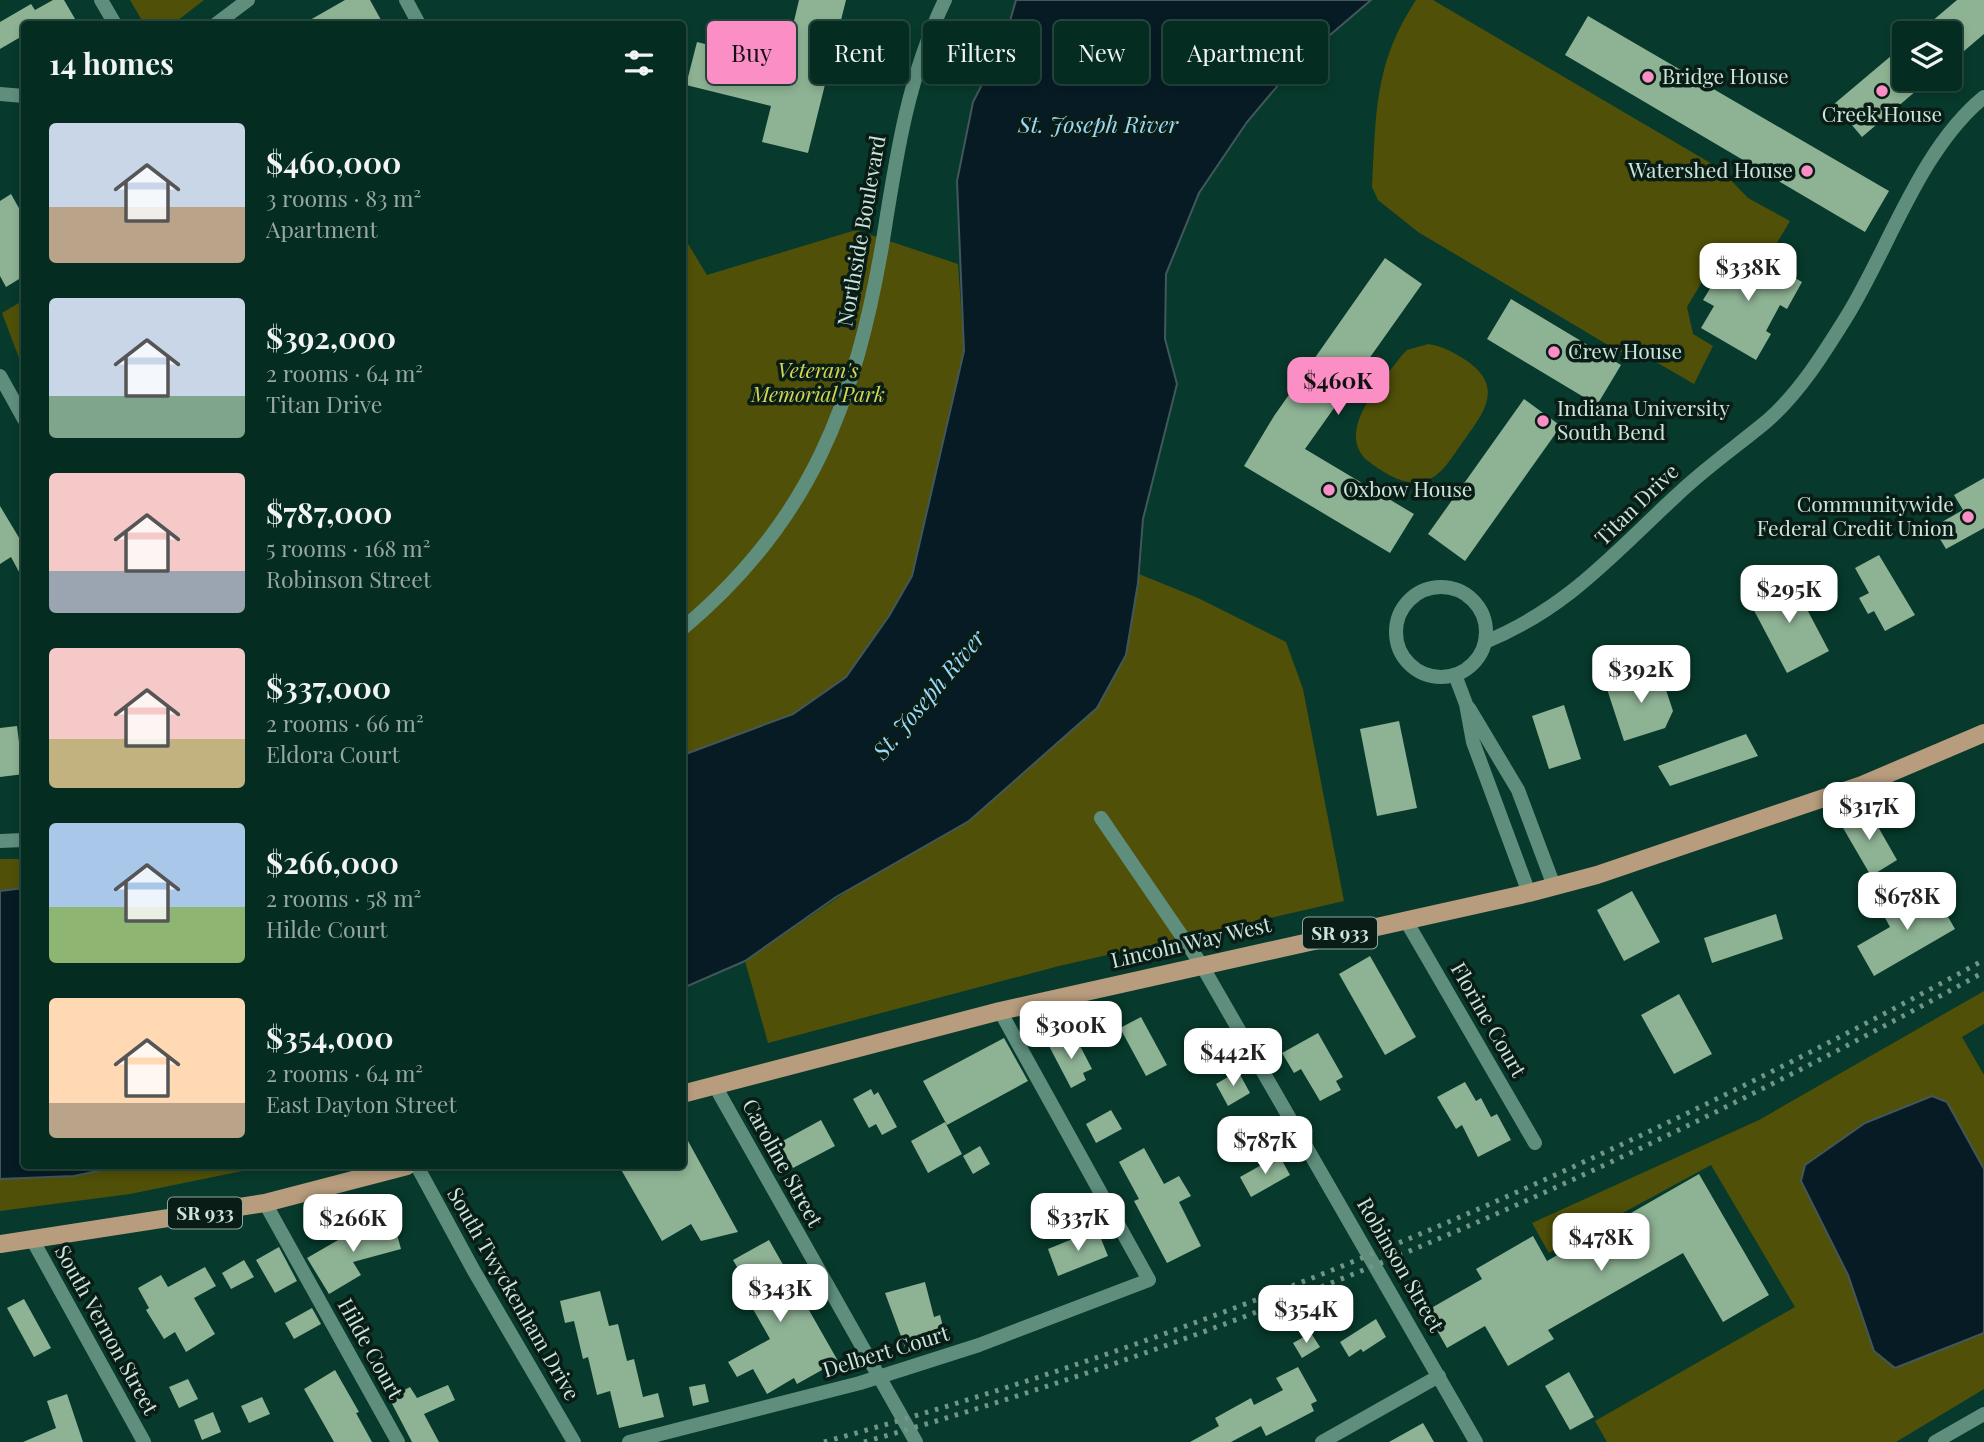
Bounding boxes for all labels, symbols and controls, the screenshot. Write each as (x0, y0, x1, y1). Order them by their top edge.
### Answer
chip: Buy (707, 21, 796, 84)
chip: Rent (810, 21, 909, 84)
chip: Filters (923, 21, 1040, 84)
chip: New (1054, 21, 1149, 84)
chip: Apartment (1163, 21, 1328, 84)
map controls (1892, 21, 1962, 91)
button: layers (1892, 21, 1962, 91)
text: 14 homes (49, 43, 174, 83)
icon: filters (620, 44, 658, 82)
place label: Bridge House (1662, 61, 1789, 89)
marker: Bridge House (1640, 69, 1656, 85)
marker: Creek House (1874, 83, 1890, 99)
place label: Creek House (1822, 99, 1942, 127)
water label: St. Joseph River (1017, 108, 1179, 139)
street label: Northside Boulevard (829, 133, 891, 328)
text: $460,000 (266, 142, 401, 182)
icon: home (105, 151, 189, 235)
place label: Watershed House (1627, 155, 1793, 183)
marker: Watershed House (1799, 163, 1815, 179)
text: 3 rooms · 83 m² (266, 182, 421, 213)
text: Apartment (266, 213, 378, 244)
pin: $338K (1699, 244, 1797, 303)
text: $338K (1716, 250, 1780, 281)
text: $392,000 (266, 317, 396, 357)
icon: home (105, 326, 189, 410)
place label: Crew House (1568, 336, 1682, 364)
marker: Crew House (1546, 344, 1562, 360)
park label: Veteran's Memorial Park (750, 355, 885, 407)
text: 2 rooms · 64 m² (266, 357, 423, 388)
pin: $460K (1289, 358, 1387, 417)
text: $460K (1303, 364, 1373, 395)
text: Titan Drive (266, 388, 382, 419)
place label: Indiana University South Bend (1557, 393, 1730, 445)
marker: Indiana University South Bend (1535, 413, 1551, 429)
street label: Titan Drive (1588, 457, 1684, 551)
place label: Oxbow House (1343, 474, 1472, 502)
marker: Oxbow House (1321, 482, 1337, 498)
place label: Communitywide Federal Credit Union (1757, 489, 1954, 541)
text: $787,000 (266, 492, 392, 532)
icon: home (105, 501, 189, 585)
marker: Communitywide Federal Credit Union (1960, 509, 1976, 525)
text: 5 rooms · 168 m² (266, 532, 430, 563)
text: Robinson Street (266, 563, 431, 594)
pin: $295K (1740, 566, 1838, 625)
text: $295K (1757, 572, 1821, 603)
water label: St. Joseph River (864, 622, 992, 766)
pin: $392K (1592, 646, 1690, 705)
text: $392K (1608, 652, 1674, 683)
text: $337,000 (266, 667, 391, 707)
icon: home (105, 676, 189, 760)
text: 2 rooms · 66 m² (266, 707, 424, 738)
text: Eldora Court (266, 738, 400, 769)
pin: $317K (1820, 782, 1918, 842)
text: $317K (1839, 789, 1899, 820)
text: $266,000 (266, 842, 399, 882)
icon: home (105, 851, 189, 935)
pin: $678K (1858, 872, 1956, 932)
text: $678K (1874, 879, 1940, 910)
text: 2 rooms · 58 m² (266, 882, 421, 913)
street label: Lincoln Way West (1108, 909, 1274, 973)
text: Hilde Court (266, 913, 387, 944)
road number: SR 933 (1303, 917, 1377, 948)
street label: Florine Court (1446, 957, 1534, 1082)
pin: $300K (1022, 1002, 1120, 1061)
text: $300K (1036, 1008, 1106, 1039)
text: $354,000 (266, 1017, 394, 1057)
icon: home (105, 1026, 189, 1110)
pin: $442K (1184, 1028, 1282, 1088)
text: $442K (1200, 1035, 1266, 1066)
text: 2 rooms · 64 m² (266, 1057, 423, 1088)
text: East Dayton Street (266, 1088, 457, 1119)
street label: Caroline Street (737, 1093, 831, 1231)
pin: $787K (1216, 1116, 1314, 1176)
text: $787K (1233, 1123, 1297, 1154)
street label: South Twyckenham Drive (442, 1181, 587, 1405)
street label: Robinson Street (1352, 1192, 1452, 1337)
pin: $266K (304, 1194, 402, 1254)
pin: $337K (1029, 1194, 1127, 1253)
road number: SR 933 (168, 1198, 242, 1228)
text: $337K (1047, 1200, 1109, 1231)
text: $266K (319, 1201, 387, 1232)
pin: $478K (1552, 1214, 1650, 1273)
text: $478K (1569, 1220, 1633, 1251)
street label: South Vernon Street (50, 1239, 166, 1419)
pin: $343K (731, 1264, 829, 1324)
text: $343K (748, 1271, 812, 1302)
pin: $354K (1257, 1286, 1355, 1345)
text: $354K (1274, 1292, 1338, 1323)
street label: Hilde Court (333, 1293, 411, 1404)
street label: Delbert Court (819, 1317, 953, 1383)

